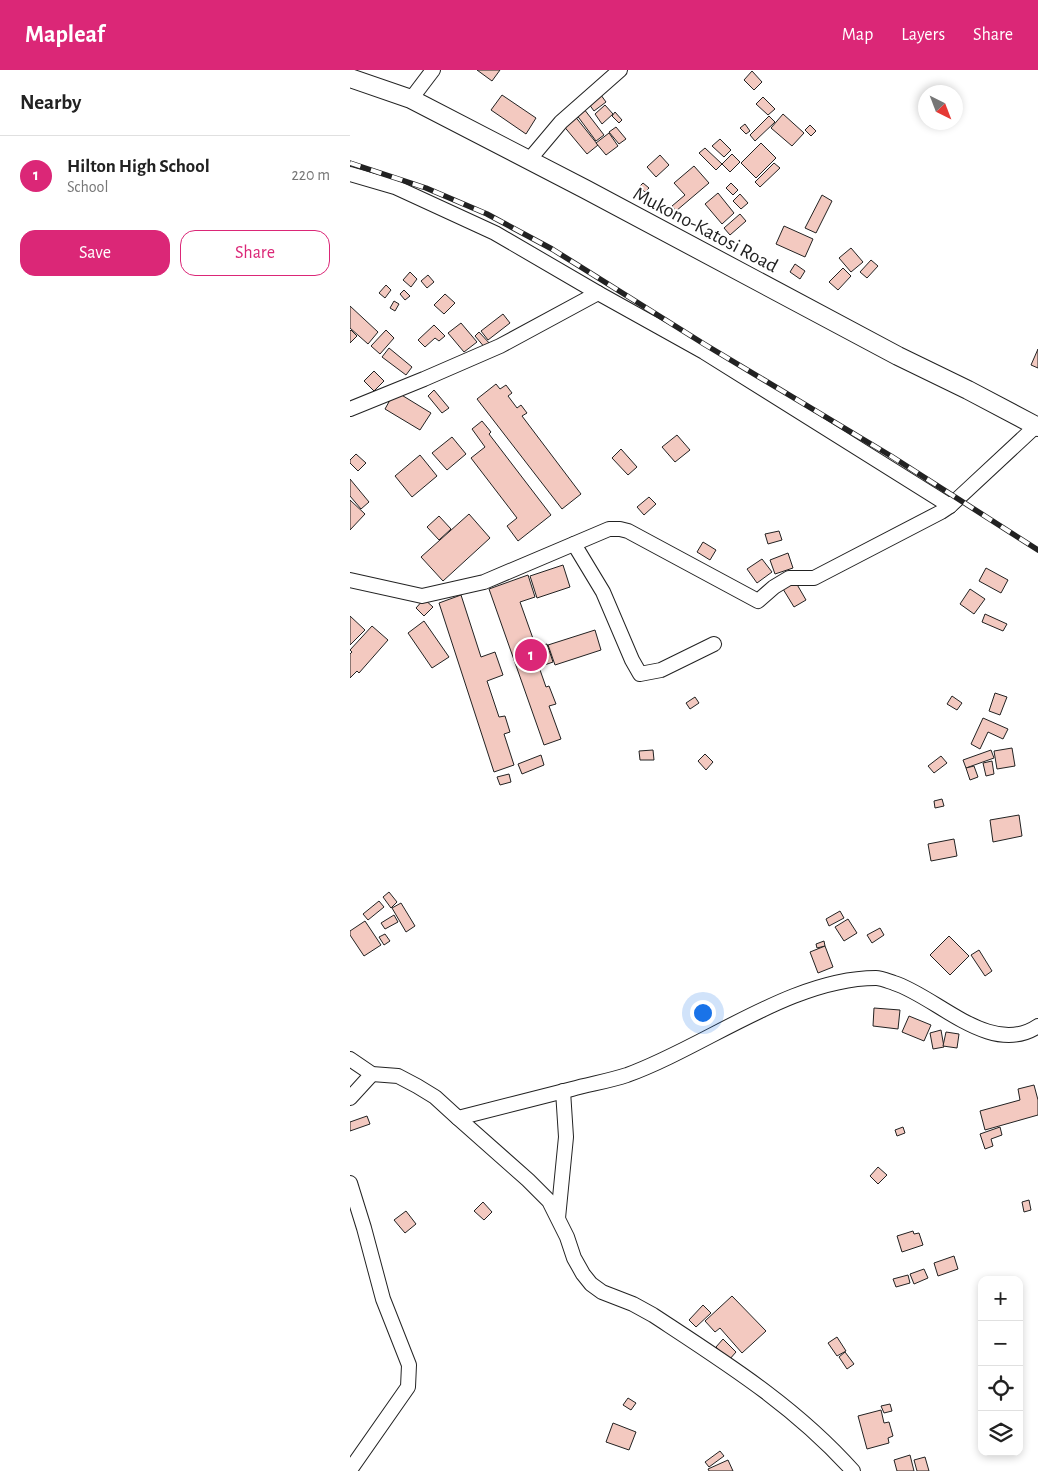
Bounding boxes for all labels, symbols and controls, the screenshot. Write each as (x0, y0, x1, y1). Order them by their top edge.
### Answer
text: Mapleaf (25, 23, 105, 47)
text: Map (842, 26, 873, 44)
text: Layers (901, 26, 945, 44)
text: Share (973, 26, 1013, 44)
north arrow (918, 85, 963, 130)
text: Nearby (20, 92, 81, 113)
text: Hilton High School (67, 157, 210, 176)
text: 1 (33, 167, 39, 183)
text: 220 m (292, 167, 330, 183)
text: School (67, 179, 108, 195)
street label: Mukono-Katosi Road (630, 183, 781, 276)
button: Save (20, 230, 170, 276)
button: Share (180, 230, 330, 276)
pin: 1 (515, 636, 547, 674)
your location (690, 1000, 716, 1026)
map controls (978, 1276, 1023, 1456)
button: + (978, 1276, 1023, 1321)
button: − (978, 1321, 1023, 1366)
button: locate (978, 1366, 1023, 1411)
button: layers (978, 1411, 1023, 1456)

